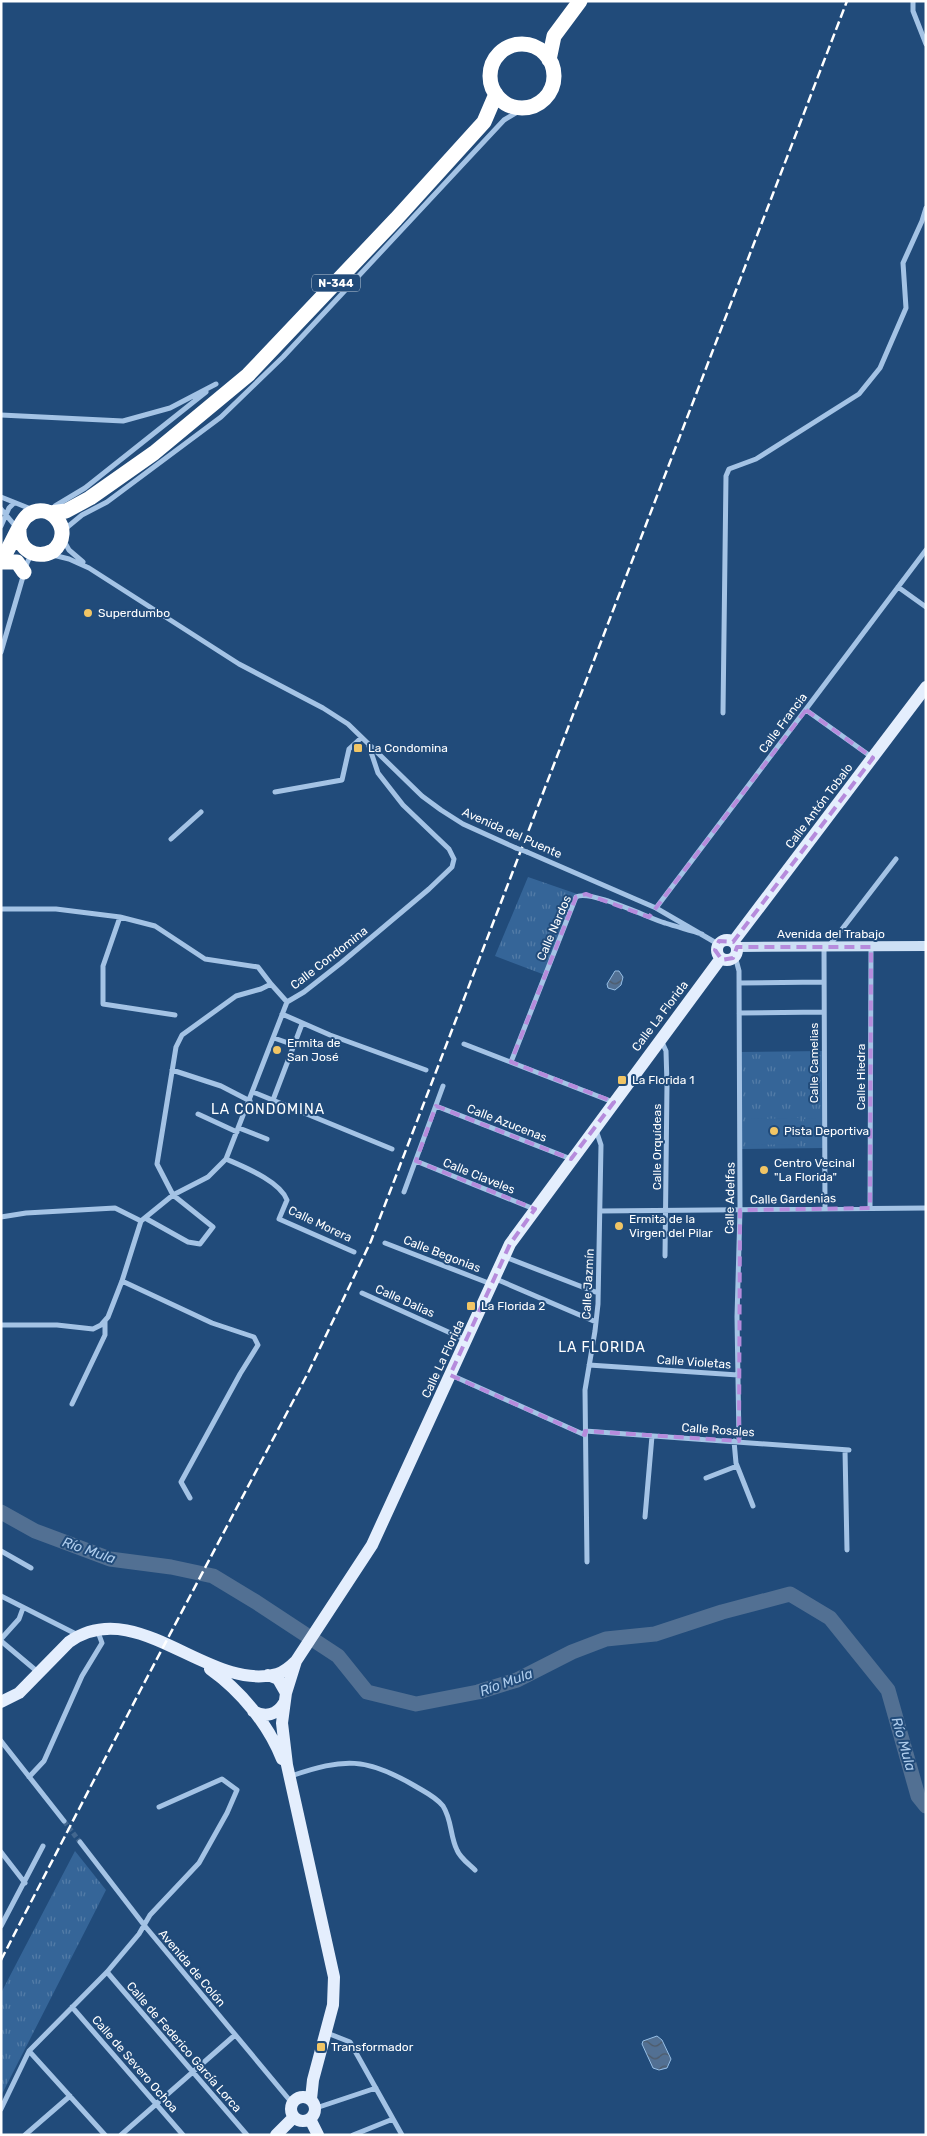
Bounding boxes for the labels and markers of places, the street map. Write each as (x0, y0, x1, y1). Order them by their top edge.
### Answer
place label: Superdumbo (98, 606, 170, 620)
marker: Superdumbo (82, 607, 94, 619)
place label: La Condomina (368, 741, 448, 755)
marker: La Condomina (352, 742, 364, 754)
place label: Ermita de San José (287, 1036, 341, 1064)
marker: Ermita de San José (271, 1044, 283, 1056)
place label: La Florida 1 (632, 1073, 694, 1087)
marker: La Florida 1 (616, 1074, 628, 1086)
place label: Pista Deportiva (784, 1124, 869, 1138)
marker: Pista Deportiva (768, 1125, 780, 1137)
place label: Centro Vecinal "La Florida" (774, 1156, 855, 1184)
marker: Centro Vecinal "La Florida" (758, 1164, 770, 1176)
place label: Ermita de la Virgen del Pilar (629, 1212, 713, 1240)
marker: Ermita de la Virgen del Pilar (613, 1220, 625, 1232)
place label: La Florida 2 (481, 1299, 545, 1313)
marker: La Florida 2 (465, 1300, 477, 1312)
place label: Transformador (331, 2040, 414, 2054)
marker: Transformador (315, 2041, 327, 2053)

